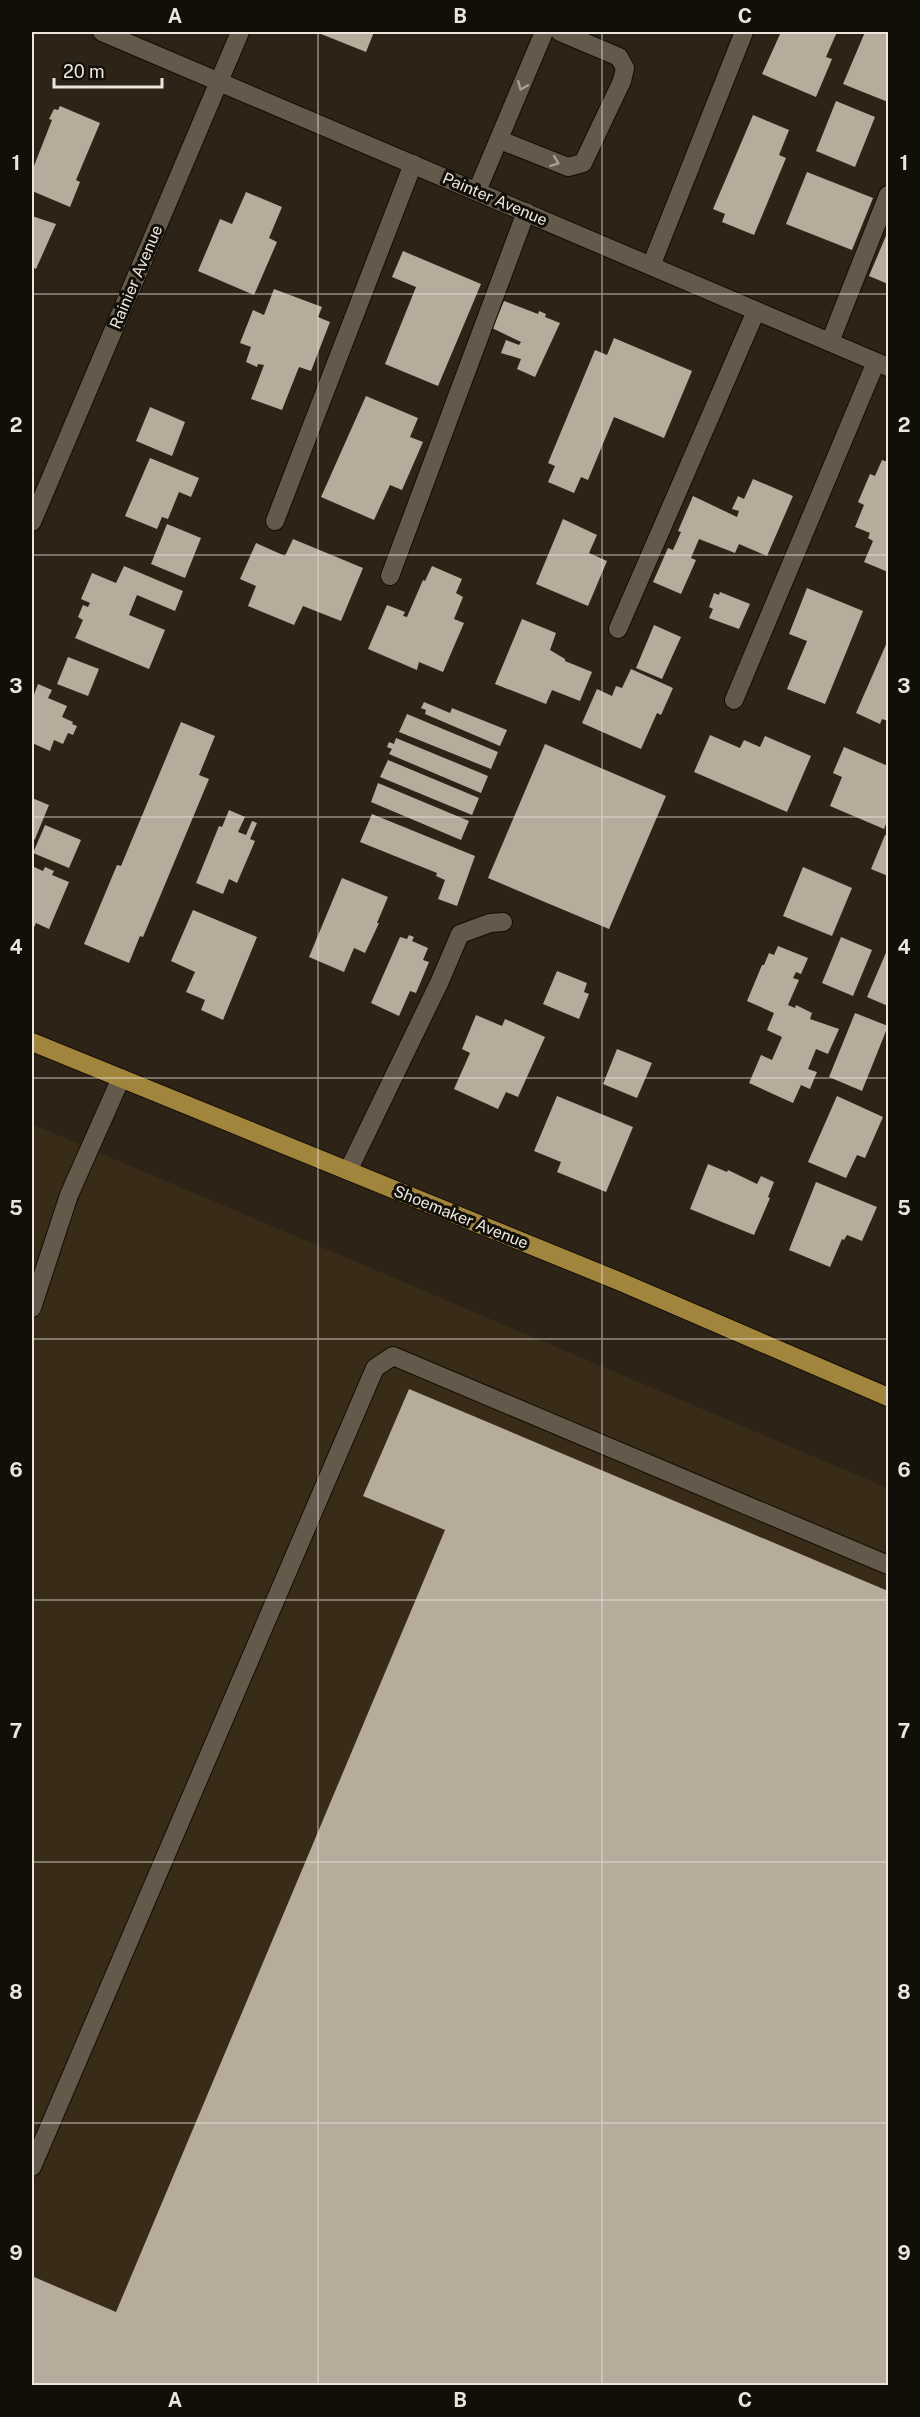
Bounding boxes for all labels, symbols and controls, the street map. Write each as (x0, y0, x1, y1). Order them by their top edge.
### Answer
text: A (168, 4, 182, 28)
text: B (453, 4, 467, 28)
text: C (738, 4, 752, 28)
scale bar (54, 51, 162, 89)
text: 20 m (63, 61, 105, 82)
one-way arrow (517, 80, 529, 91)
text: 1 (12, 151, 20, 175)
text: 1 (900, 151, 908, 175)
one-way arrow (549, 154, 559, 167)
street label: Painter Avenue (440, 168, 550, 230)
street label: Rainier Avenue (106, 222, 166, 332)
text: 2 (10, 413, 22, 437)
text: 2 (898, 413, 910, 437)
text: 3 (9, 674, 23, 698)
text: 3 (897, 674, 911, 698)
text: 4 (9, 935, 23, 959)
text: 4 (897, 935, 911, 959)
street label: Shoemaker Avenue (391, 1181, 531, 1253)
text: 5 (9, 1196, 23, 1220)
text: 5 (897, 1196, 911, 1220)
text: 6 (9, 1458, 23, 1482)
text: 6 (897, 1458, 911, 1482)
text: 7 (10, 1719, 22, 1743)
text: 7 (898, 1719, 910, 1743)
text: 8 (9, 1980, 23, 2004)
text: 8 (897, 1980, 911, 2004)
text: 9 (9, 2241, 23, 2265)
text: 9 (897, 2241, 911, 2265)
text: A (168, 2388, 182, 2412)
text: B (453, 2388, 467, 2412)
text: C (738, 2388, 752, 2412)

